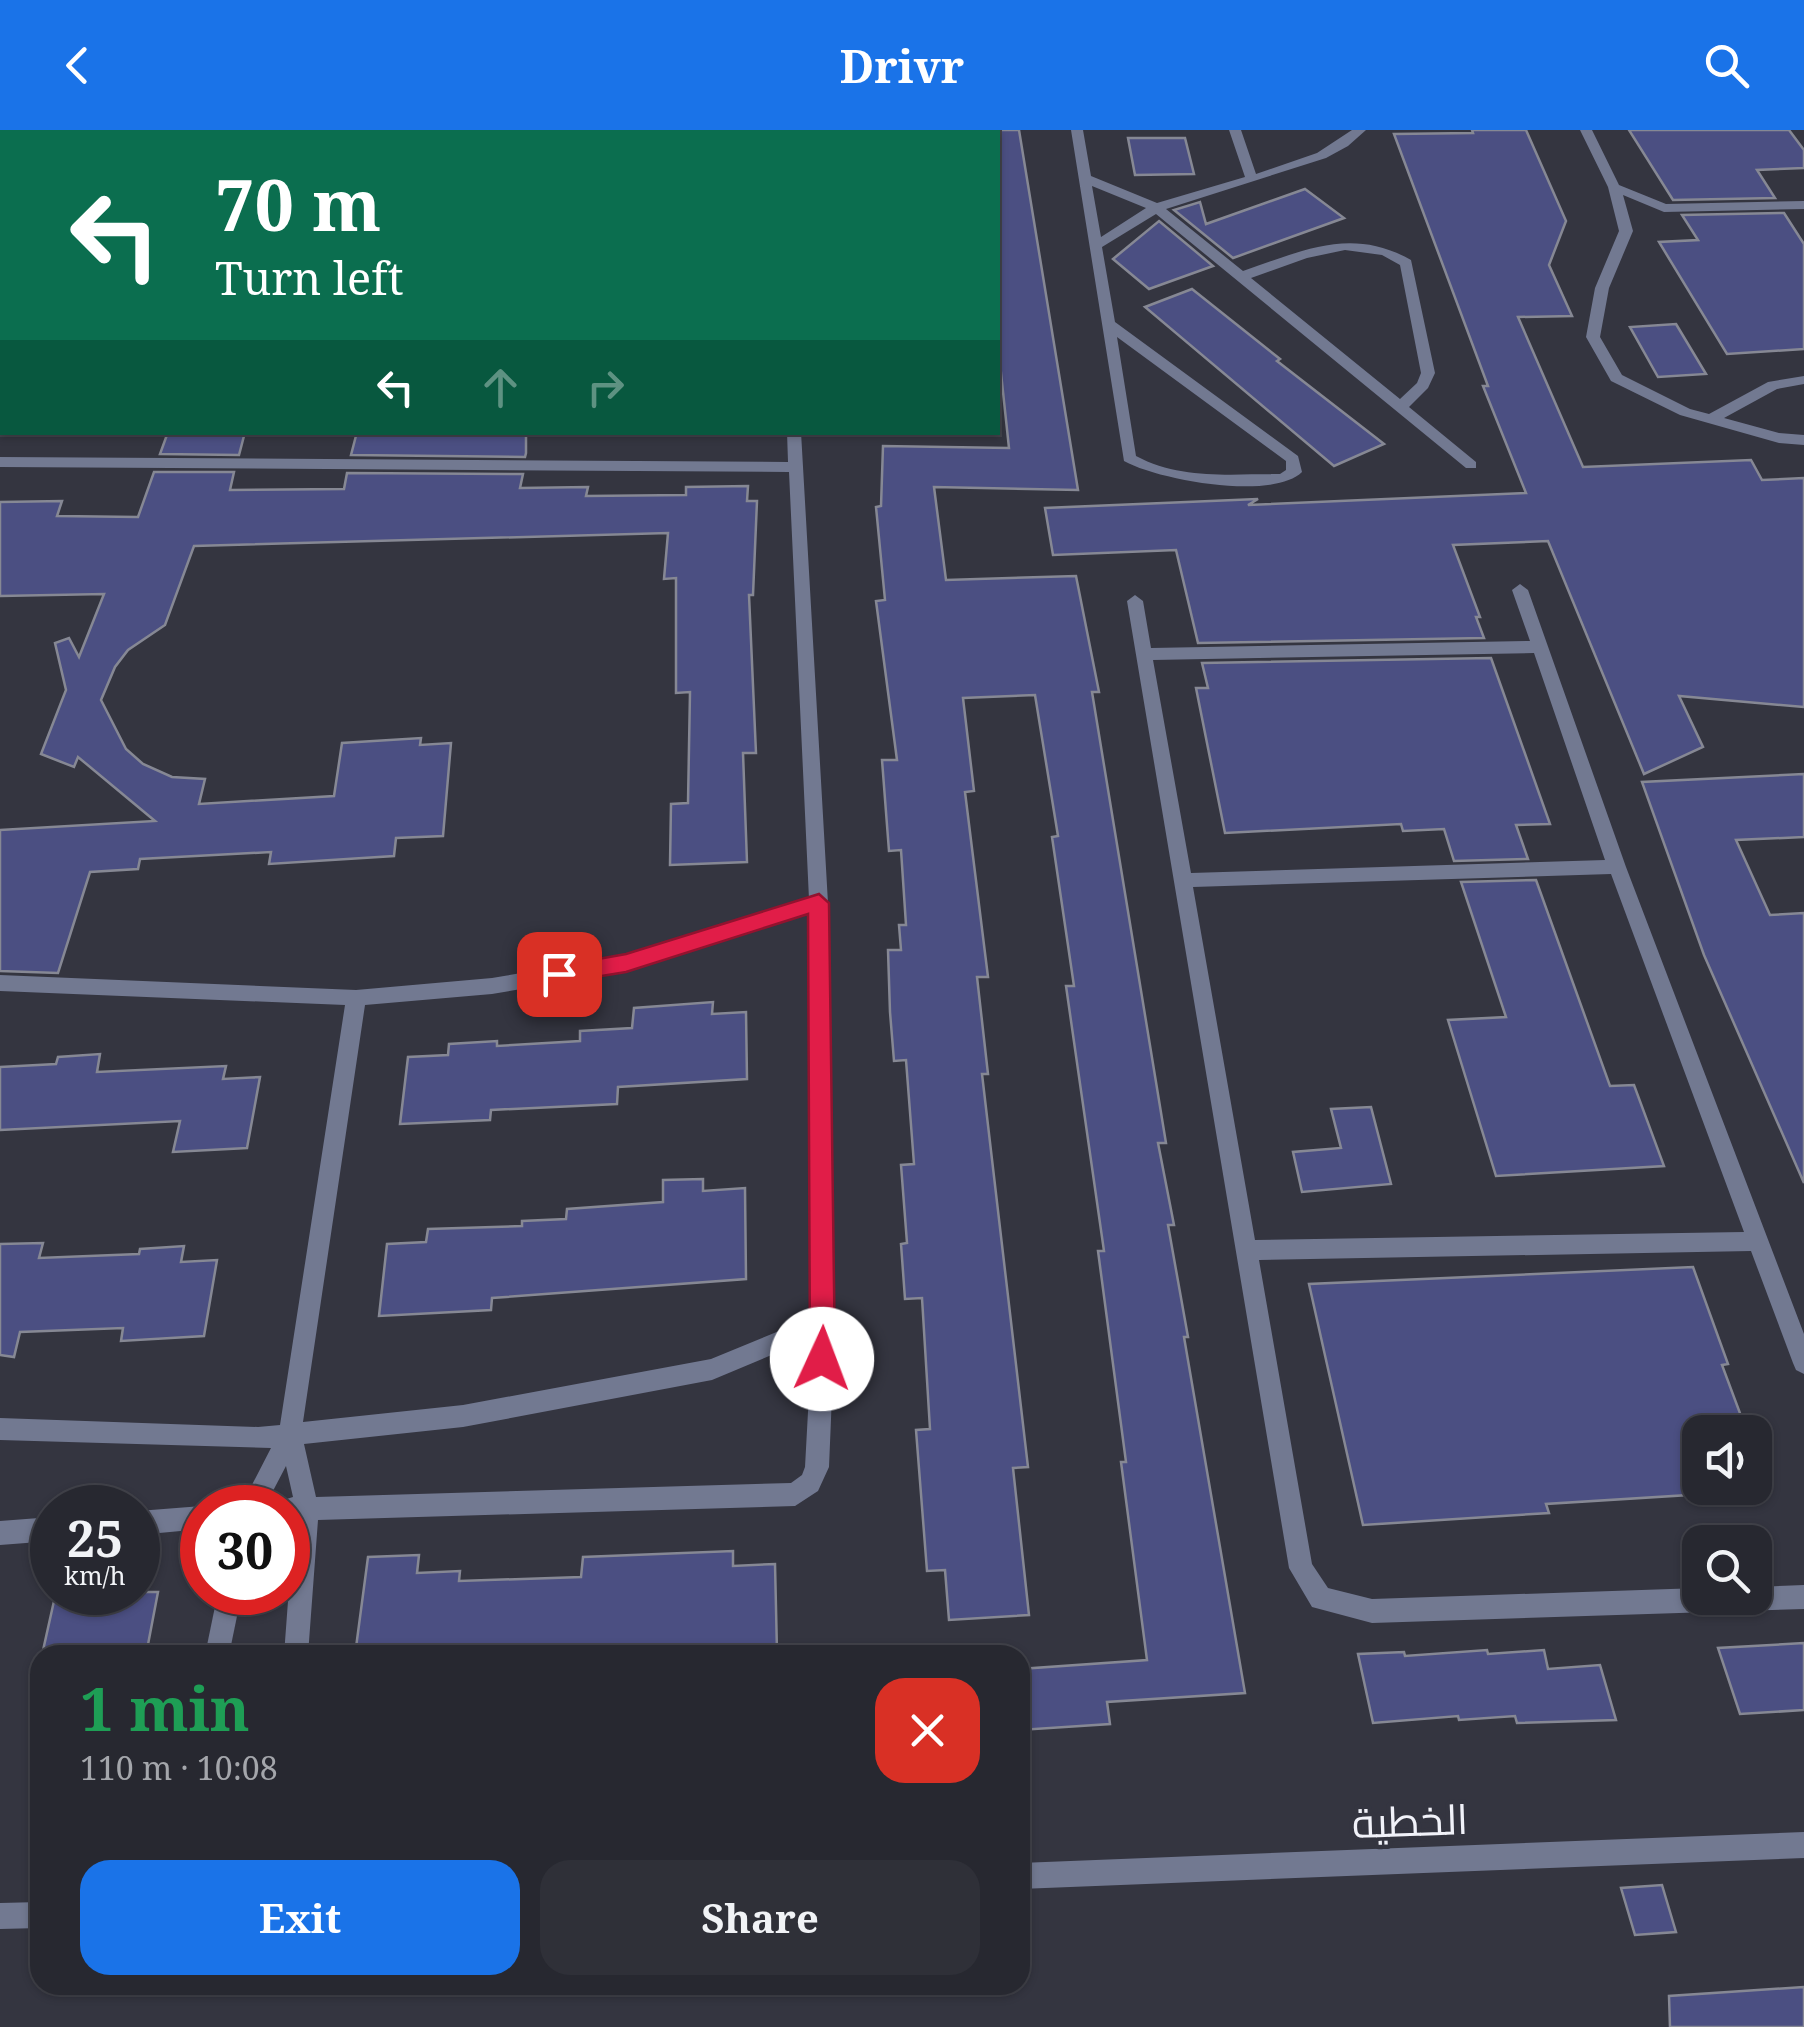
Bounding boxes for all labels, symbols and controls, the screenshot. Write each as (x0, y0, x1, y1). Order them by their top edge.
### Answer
text: Drivr (840, 35, 964, 96)
icon: back (50, 38, 105, 93)
icon: search (1699, 38, 1754, 93)
text: 70 m (215, 156, 381, 252)
icon: left (50, 170, 180, 300)
text: Turn left (215, 247, 404, 308)
icon: left (368, 360, 423, 415)
icon: ahead (473, 360, 528, 415)
icon: right (578, 360, 633, 415)
pin (517, 932, 602, 1017)
icon: arrive (532, 947, 587, 1002)
position arrow (770, 1307, 874, 1411)
map controls (1682, 1415, 1772, 1615)
button: sound (1682, 1415, 1772, 1505)
speed limit sign: 30 (180, 1485, 310, 1615)
text: 25 (67, 1504, 123, 1572)
button: search (1682, 1525, 1772, 1615)
text: km/h (64, 1558, 126, 1592)
text: 1 min (80, 1667, 250, 1749)
button: close (875, 1678, 980, 1783)
text: 110 m · 10:08 (80, 1746, 278, 1789)
street label: الخطية (1351, 1789, 1469, 1850)
button: Exit (80, 1860, 520, 1975)
button: Share (540, 1860, 980, 1975)

